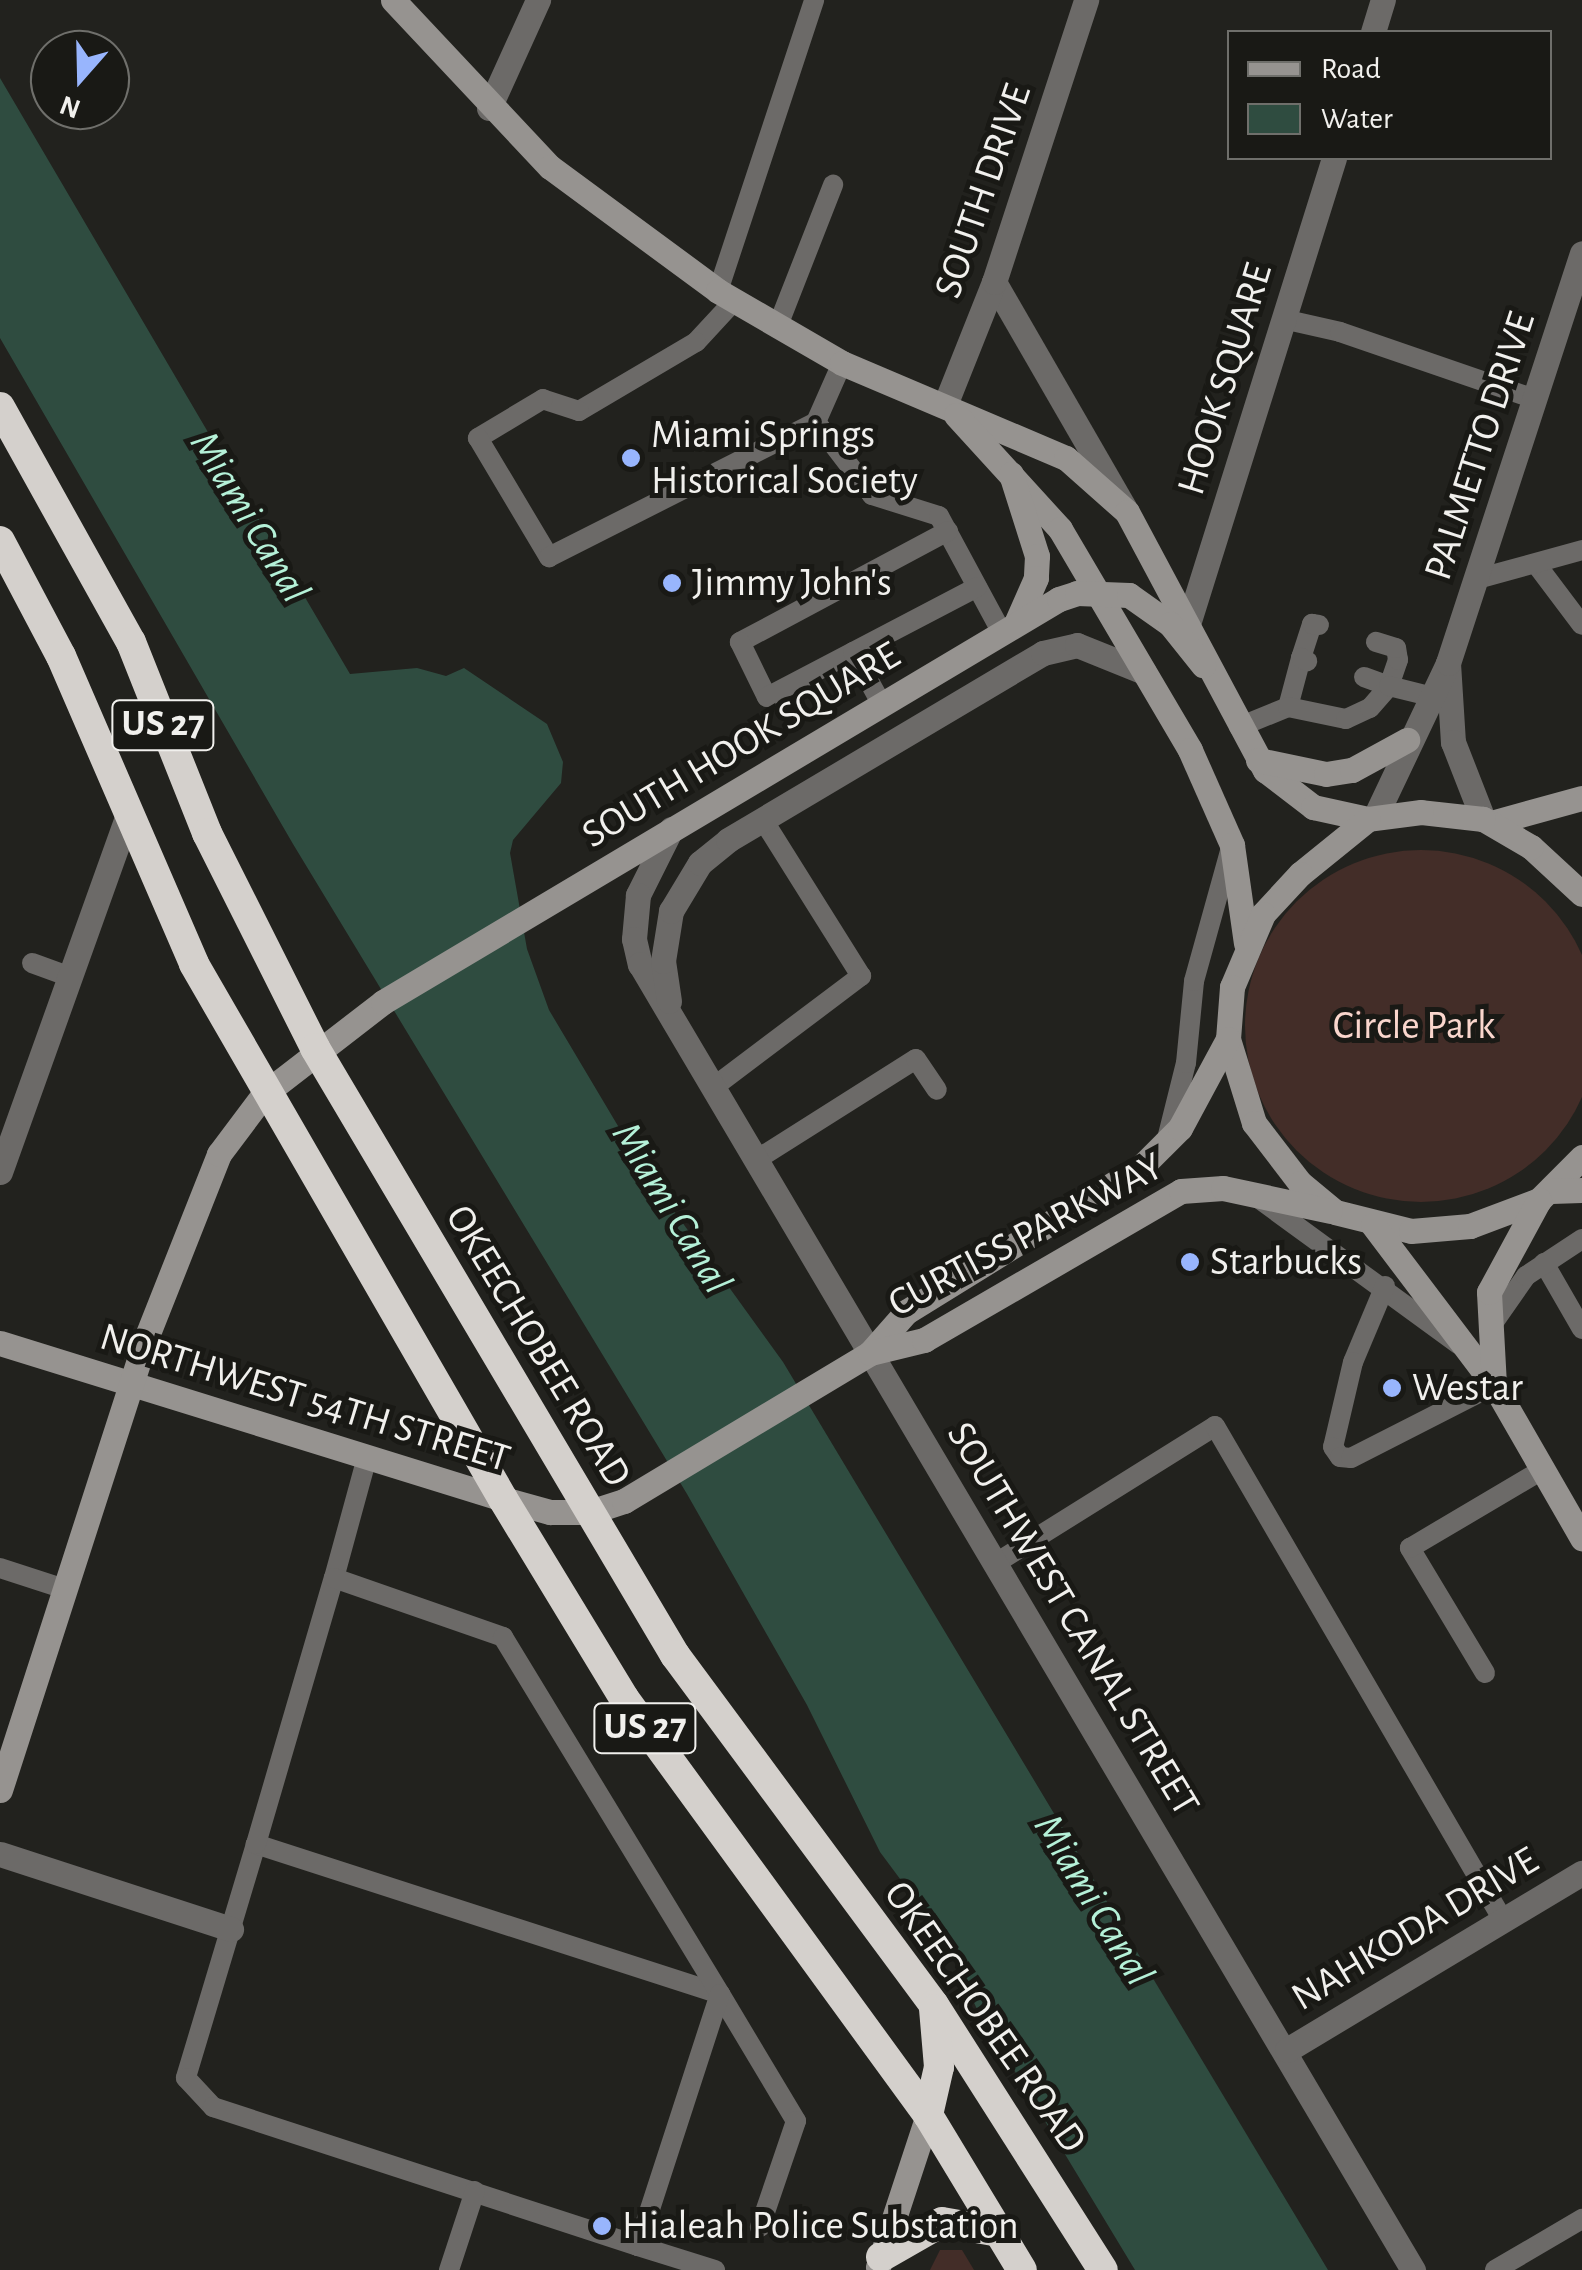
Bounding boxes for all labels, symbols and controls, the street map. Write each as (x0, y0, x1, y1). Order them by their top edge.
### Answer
north arrow (30, 30, 130, 130)
legend (1227, 30, 1552, 160)
text: Road (1321, 54, 1381, 84)
street label: SOUTH DRIVE (924, 78, 1042, 304)
text: N (56, 90, 84, 123)
text: Water (1321, 104, 1393, 134)
street label: HOOK SQUARE (1167, 258, 1283, 500)
street label: PALMETTO DRIVE (1414, 306, 1546, 586)
place label: Miami Springs Historical Society (651, 411, 918, 505)
water label: Miami Canal (179, 422, 321, 612)
marker: Miami Springs Historical Society (620, 447, 642, 469)
place label: Jimmy John's (692, 559, 892, 607)
marker: Jimmy John's (661, 572, 683, 594)
street label: SOUTH HOOK SQUARE (573, 631, 909, 859)
road number: US 27 (110, 692, 216, 758)
park label: Circle Park (1333, 1002, 1495, 1050)
water label: Miami Canal (601, 1113, 743, 1303)
street label: CURTISS PARKWAY (880, 1142, 1172, 1328)
street label: OKEECHOBEE ROAD (435, 1196, 641, 1496)
place label: Starbucks (1210, 1238, 1362, 1286)
marker: Starbucks (1179, 1251, 1201, 1273)
street label: NORTHWEST 54TH STREET (94, 1313, 516, 1483)
place label: Westar (1412, 1364, 1523, 1412)
marker: Westar (1381, 1377, 1403, 1399)
street label: SOUTHWEST CANAL STREET (936, 1413, 1210, 1825)
road number: US 27 (592, 1695, 698, 1761)
water label: Miami Canal (1023, 1805, 1165, 1995)
street label: NAHKODA DRIVE (1283, 1837, 1547, 2021)
street label: OKEECHOBEE ROAD (873, 1872, 1097, 2162)
place label: Hialeah Police Substation (622, 2202, 1019, 2250)
marker: Hialeah Police Substation (591, 2215, 613, 2237)

